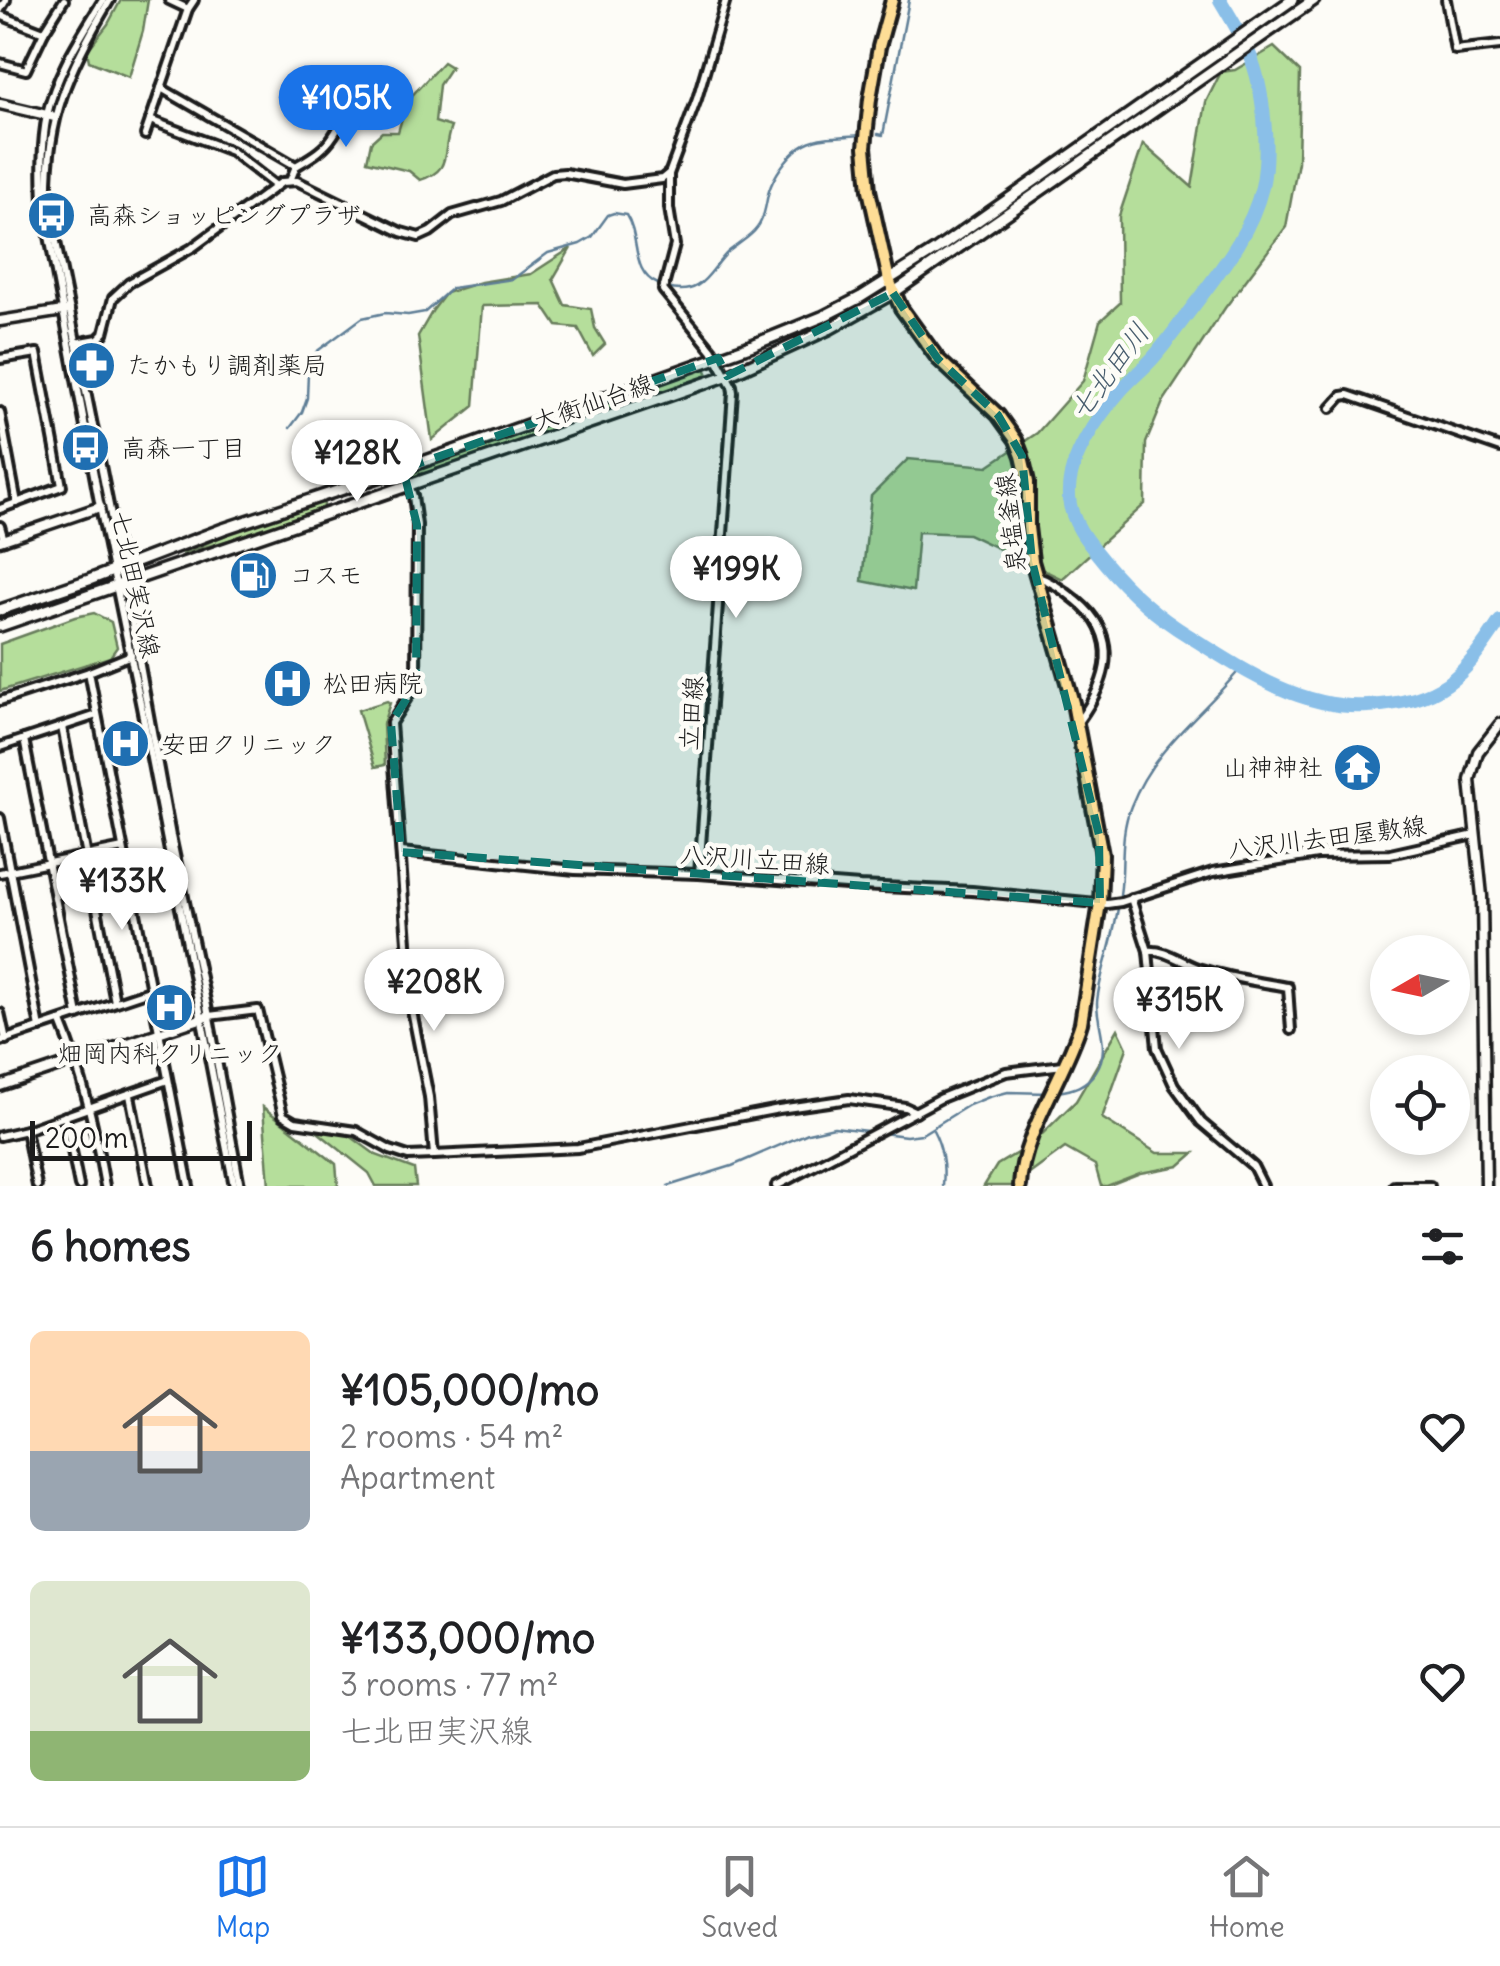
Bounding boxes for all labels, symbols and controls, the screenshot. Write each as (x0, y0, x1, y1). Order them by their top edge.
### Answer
pin: ¥105K (276, 65, 416, 150)
text: ¥105K (301, 77, 391, 118)
bus stop icon: 高森ショッピングプラザ (26, 189, 78, 241)
place label: 高森ショッピングプラザ (87, 199, 361, 231)
water label: 七北田川 (1061, 315, 1157, 427)
pharmacy icon: たかもり調剤薬局 (66, 339, 118, 391)
place label: たかもり調剤薬局 (127, 349, 327, 381)
street label: 大衡仙台線 (529, 367, 657, 437)
pin: ¥128K (287, 420, 427, 505)
bus stop icon: 高森一丁目 (60, 422, 112, 474)
place label: 高森一丁目 (121, 432, 246, 464)
text: ¥128K (313, 432, 401, 473)
street label: 泉塩釜線 (988, 471, 1032, 575)
street label: 七北田実沢線 (105, 507, 167, 661)
pin: ¥199K (666, 536, 806, 621)
text: ¥199K (692, 548, 780, 589)
fuel station icon: コスモ (228, 549, 280, 601)
place label: コスモ (289, 559, 363, 591)
hospital icon: 松田病院 (262, 657, 314, 709)
place label: 松田病院 (323, 667, 423, 699)
street label: 立田線 (672, 674, 710, 752)
hospital icon: 安田クリニック (100, 718, 152, 770)
place label: 安田クリニック (161, 728, 336, 760)
temple icon: 山神神社 (1332, 741, 1384, 793)
place label: 山神神社 (1223, 751, 1323, 783)
street label: 八沢川去田屋敷線 (1226, 809, 1428, 865)
street label: 八沢川立田線 (679, 838, 831, 880)
pin: ¥133K (52, 848, 192, 933)
text: ¥133K (78, 860, 166, 901)
north arrow (1370, 935, 1470, 1035)
map controls (1370, 935, 1470, 1155)
pin: ¥208K (364, 949, 504, 1034)
text: ¥208K (386, 961, 482, 1002)
pin: ¥315K (1109, 967, 1249, 1052)
text: ¥315K (1135, 979, 1223, 1020)
hospital icon: 畑岡内科クリニック (144, 981, 196, 1033)
place label: 畑岡内科クリニック (57, 1037, 283, 1069)
button: locate (1370, 1055, 1470, 1155)
scale bar (30, 1116, 252, 1160)
text: 200 m (45, 1120, 128, 1156)
icon: filters (1415, 1219, 1470, 1274)
text: 6 homes (30, 1220, 191, 1272)
text: ¥105,000/mo (340, 1364, 599, 1416)
icon: home (110, 1371, 230, 1491)
icon: heart (1415, 1404, 1470, 1459)
text: 2 rooms · 54 m² (340, 1416, 563, 1457)
text: Apartment (340, 1457, 495, 1498)
text: ¥133,000/mo (340, 1612, 595, 1664)
icon: home (110, 1621, 230, 1741)
icon: heart (1415, 1654, 1470, 1709)
text: 3 rooms · 77 m² (340, 1664, 559, 1705)
text: 七北田実沢線 (340, 1710, 532, 1751)
tab: Map (215, 1849, 270, 1945)
tab: Saved (701, 1849, 778, 1945)
tab: Home (1209, 1849, 1285, 1945)

